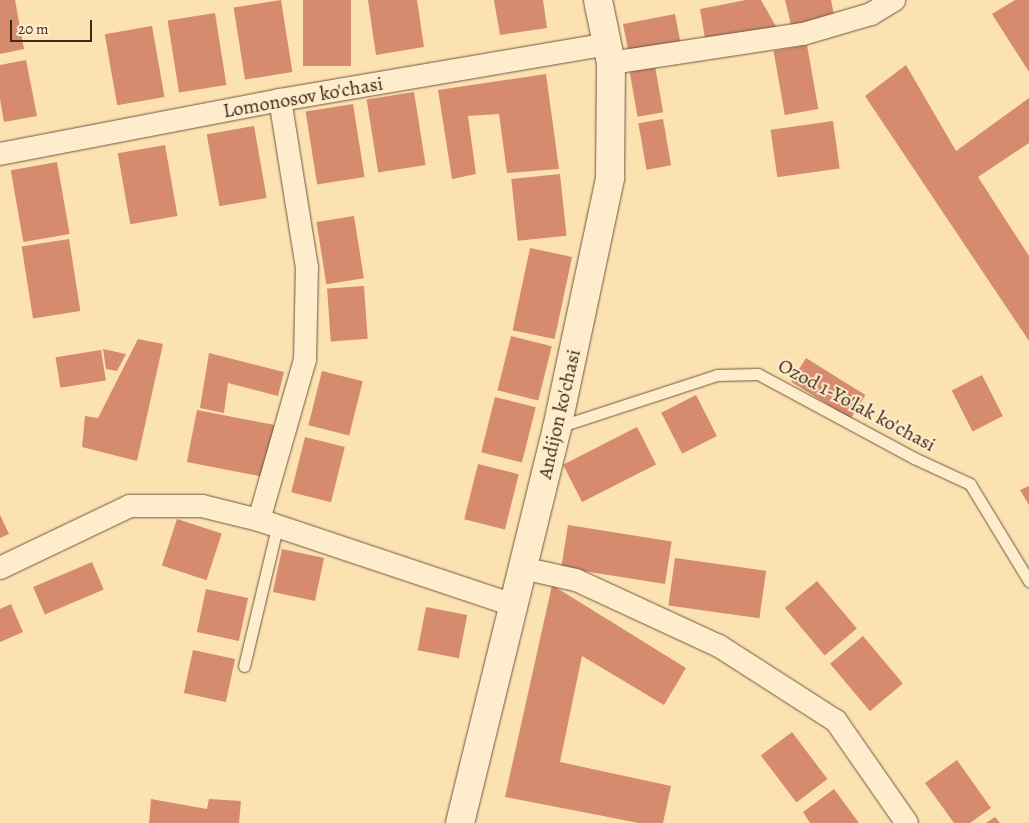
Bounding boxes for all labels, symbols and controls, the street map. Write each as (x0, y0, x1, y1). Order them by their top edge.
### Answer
scale bar (12, 10, 95, 42)
text: 20 m (18, 19, 49, 39)
street label: Lomonosov ko'chasi (221, 71, 385, 123)
street label: Andijon ko'chasi (532, 347, 586, 481)
street label: Ozod 1-Yo'lak ko'chasi (774, 353, 940, 457)

